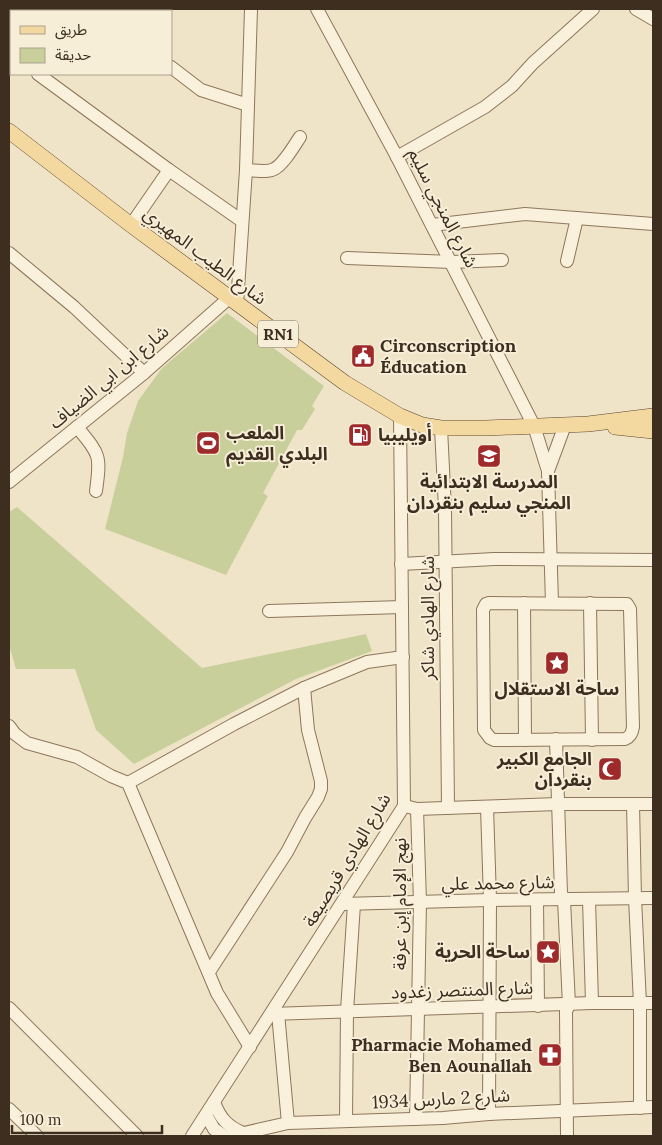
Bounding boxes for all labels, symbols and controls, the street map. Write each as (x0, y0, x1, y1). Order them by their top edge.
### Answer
legend (10, 10, 172, 75)
text: طريق (55, 20, 87, 40)
text: حديقة (55, 45, 91, 64)
street label: شارع المنجي سليم (401, 144, 483, 273)
street label: شارع الطيب المهيري (137, 202, 272, 312)
street label: شارع ابن ابي الضياف (44, 320, 175, 436)
road number: RN1 (258, 320, 298, 348)
place label: Circonscription Éducation (380, 334, 517, 378)
public building icon: Circonscription Éducation (350, 343, 376, 369)
place label: الملعب البلدي القديم (226, 421, 328, 468)
fuel station icon: أويليبيا (347, 422, 373, 448)
place label: أويليبيا (378, 422, 432, 446)
sports icon: الملعب البلدي القديم (195, 430, 221, 456)
school or university icon: المدرسة الابتدائية المنجي سليم بنقردان (476, 443, 502, 469)
place label: المدرسة الابتدائية المنجي سليم بنقردان (407, 470, 571, 517)
street label: شارع الهادي شاكر (416, 556, 442, 681)
place icon: ساحة الاستقلال (544, 650, 570, 676)
place label: ساحة الاستقلال (495, 677, 619, 700)
place label: الجامع الكبير بنقردان (496, 747, 592, 791)
mosque icon: الجامع الكبير بنقردان (597, 756, 623, 782)
street label: شارع الهادي قريصيعة (298, 789, 398, 932)
street label: نهج الإمام إبن عرفة (388, 838, 414, 970)
street label: شارع محمد علي (441, 870, 555, 898)
place icon: ساحة الحرية (535, 939, 561, 965)
place label: ساحة الحرية (435, 940, 530, 963)
street label: شارع المنتصر زغدود (390, 976, 534, 1006)
place label: Pharmacie Mohamed Ben Aounallah (351, 1033, 532, 1077)
pharmacy icon: Pharmacie Mohamed Ben Aounallah (537, 1042, 563, 1068)
street label: شارع 2 مارس 1934 (371, 1083, 511, 1117)
scale bar (12, 1102, 162, 1134)
text: 100 m (20, 1110, 61, 1129)

